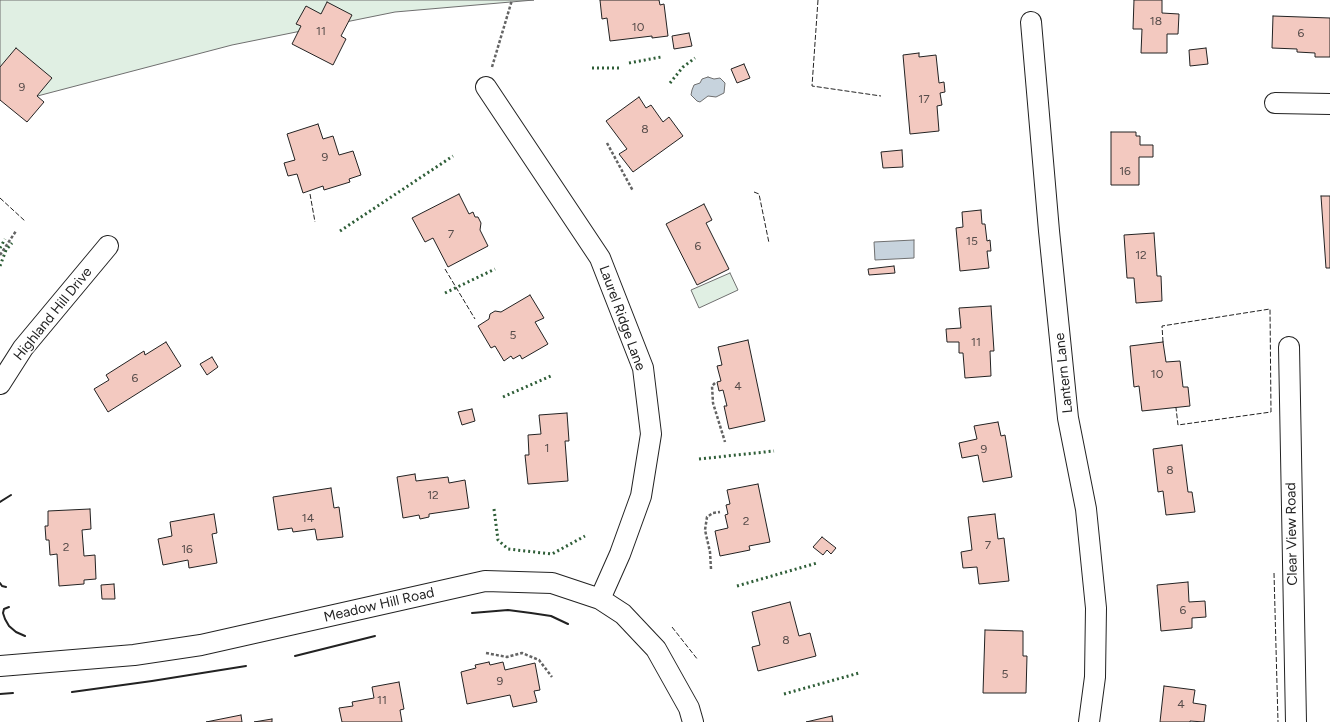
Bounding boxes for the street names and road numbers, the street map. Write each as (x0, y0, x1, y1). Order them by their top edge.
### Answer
street label: Laurel Ridge Lane (595, 263, 649, 373)
street label: Highland Hill Drive (10, 264, 96, 364)
street label: Lantern Lane (1051, 332, 1077, 414)
street label: Clear View Road (1283, 482, 1301, 586)
street label: Meadow Hill Road (322, 584, 436, 626)

